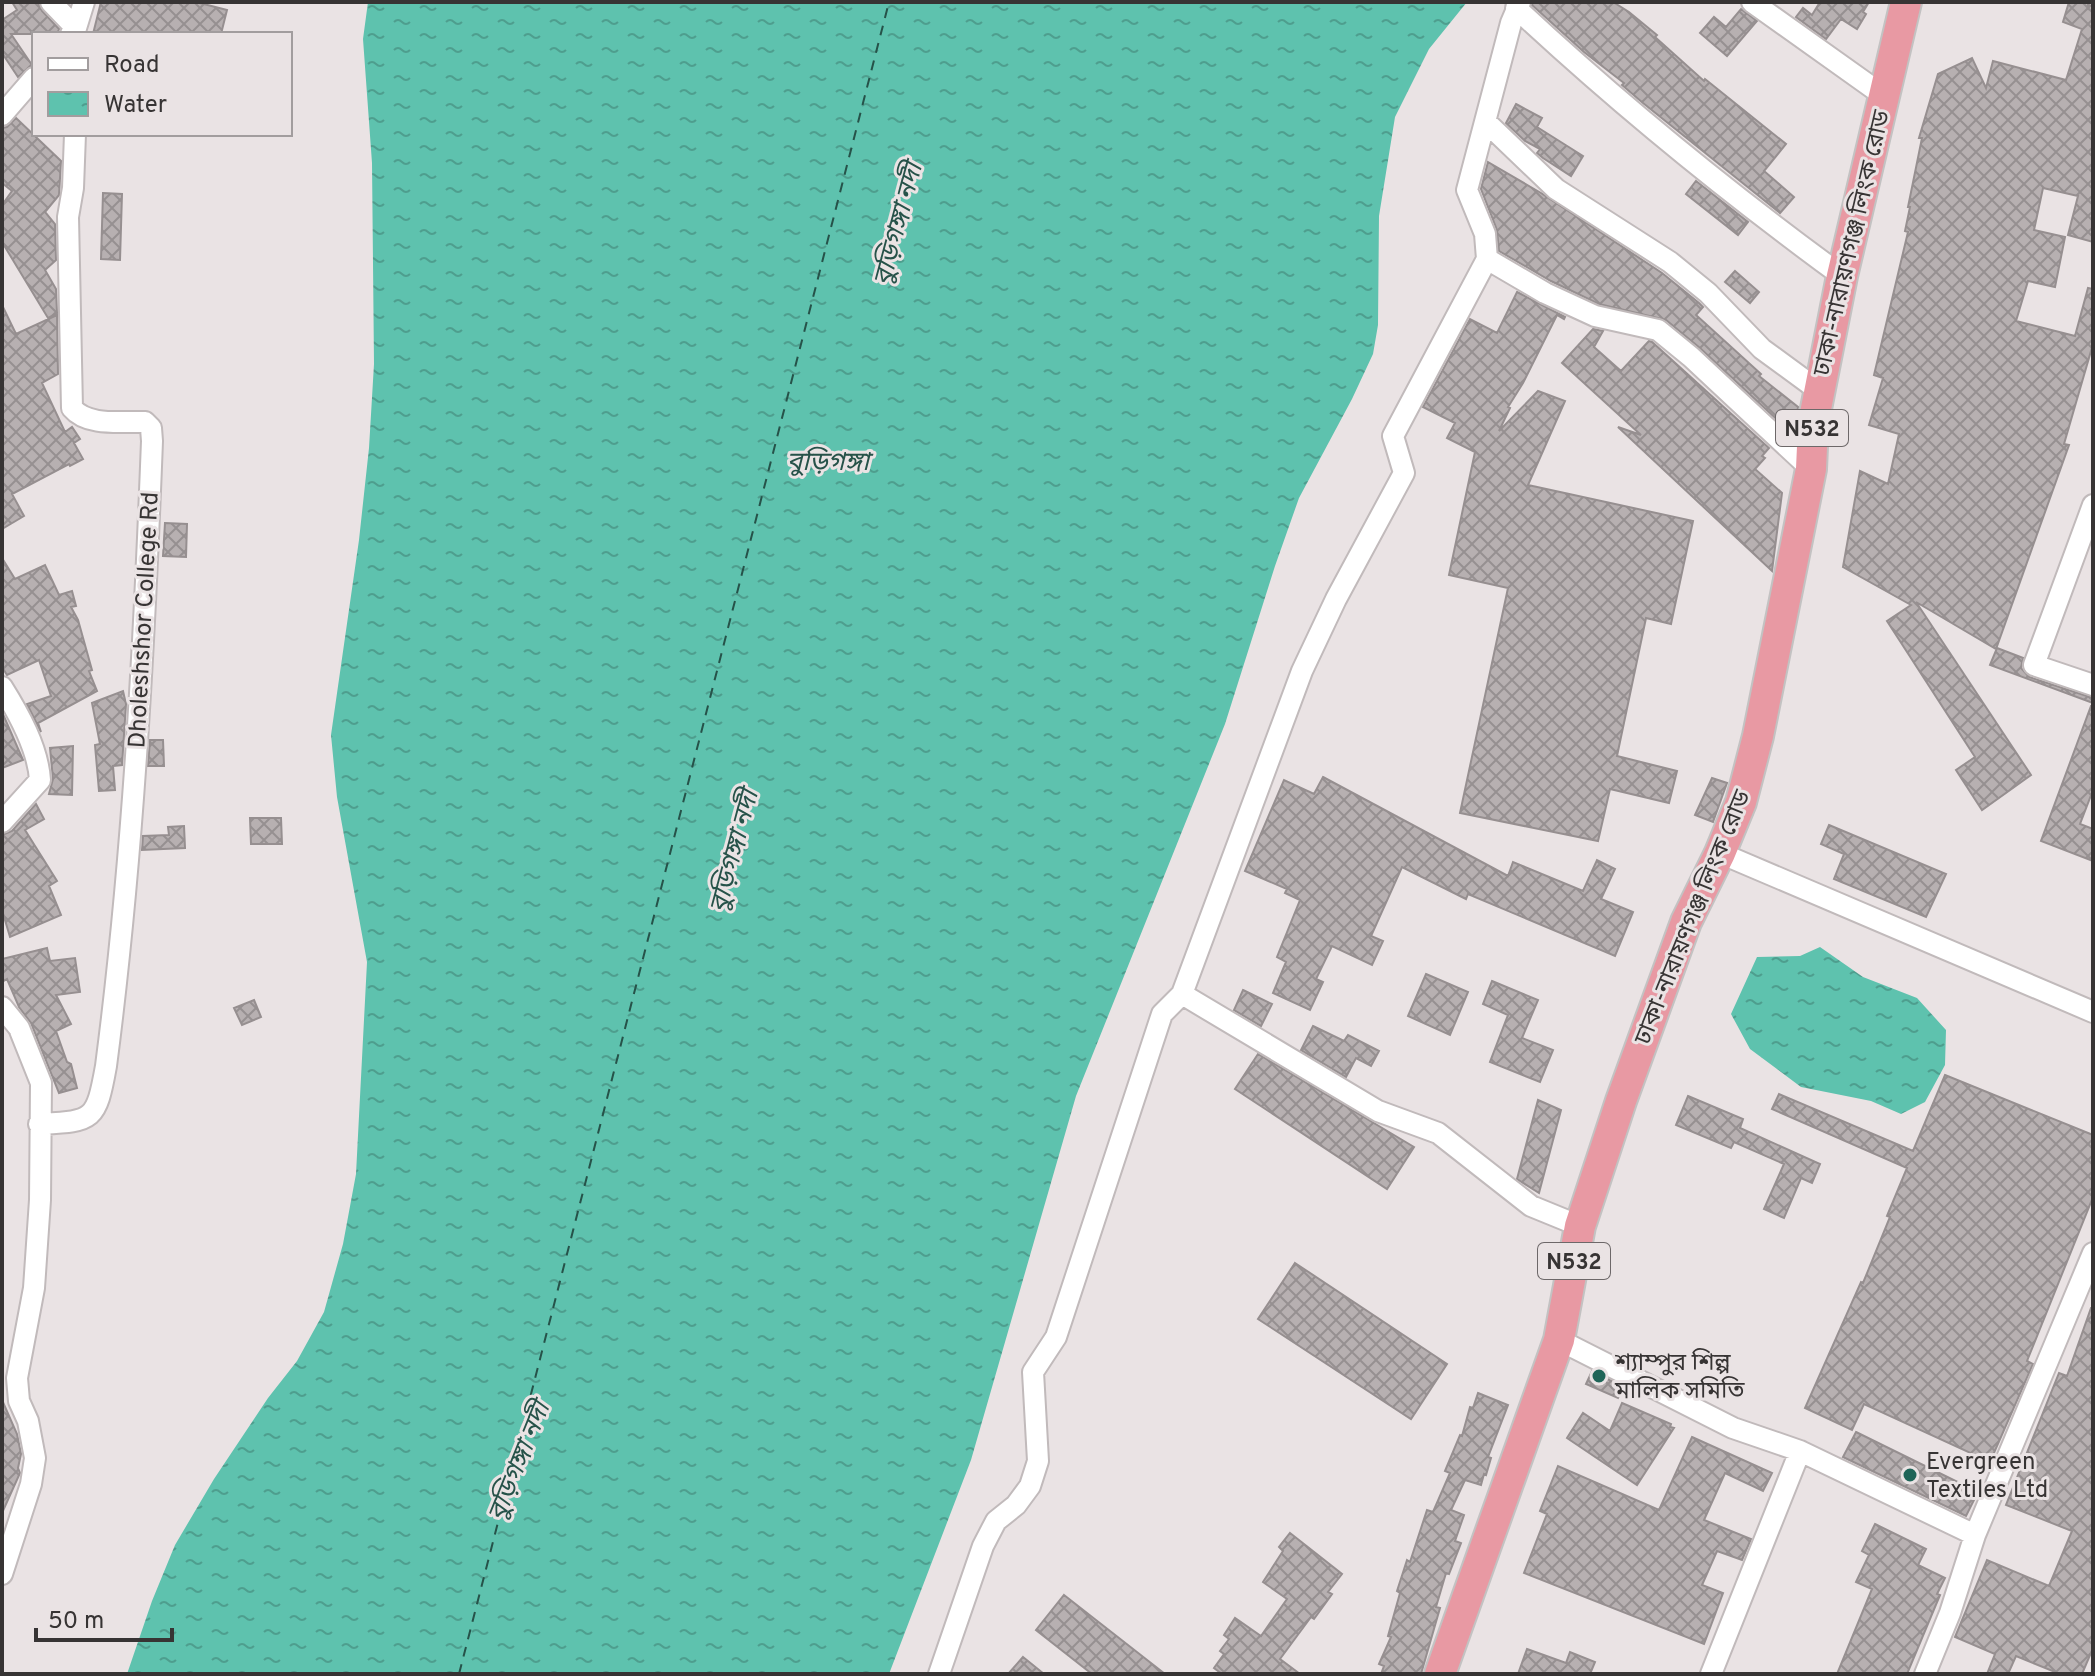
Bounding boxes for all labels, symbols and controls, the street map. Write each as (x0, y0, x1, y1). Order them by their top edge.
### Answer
legend (32, 32, 292, 136)
text: Road (104, 51, 160, 81)
text: Water (104, 91, 167, 121)
street label: ঢাকা-নারায়ণগঞ্জ লিংক রোড (1807, 107, 1898, 380)
water label: বুড়িগঙ্গা নদী (866, 155, 933, 289)
road number: N532 (1776, 410, 1848, 446)
water label: বুড়িগঙ্গা (787, 446, 874, 480)
street label: Dholeshshor College Rd (123, 491, 167, 749)
water label: বুড়িগঙ্গা নদী (702, 782, 769, 916)
street label: ঢাকা-নারায়ণগঞ্জ লিংক রোড (1628, 785, 1759, 1050)
road number: N532 (1538, 1243, 1610, 1279)
place label: শ্যাম্পুর শিল্প মালিক সমিতি (1614, 1348, 1745, 1407)
marker: শ্যাম্পুর শিল্প মালিক সমিতি (1590, 1367, 1608, 1385)
water label: বুড়িগঙ্গা নদী (481, 1393, 561, 1526)
place label: Evergreen Textiles Ltd (1926, 1448, 2048, 1506)
marker: Evergreen Textiles Ltd (1901, 1466, 1919, 1484)
scale bar (36, 1592, 172, 1642)
text: 50 m (48, 1607, 104, 1637)

